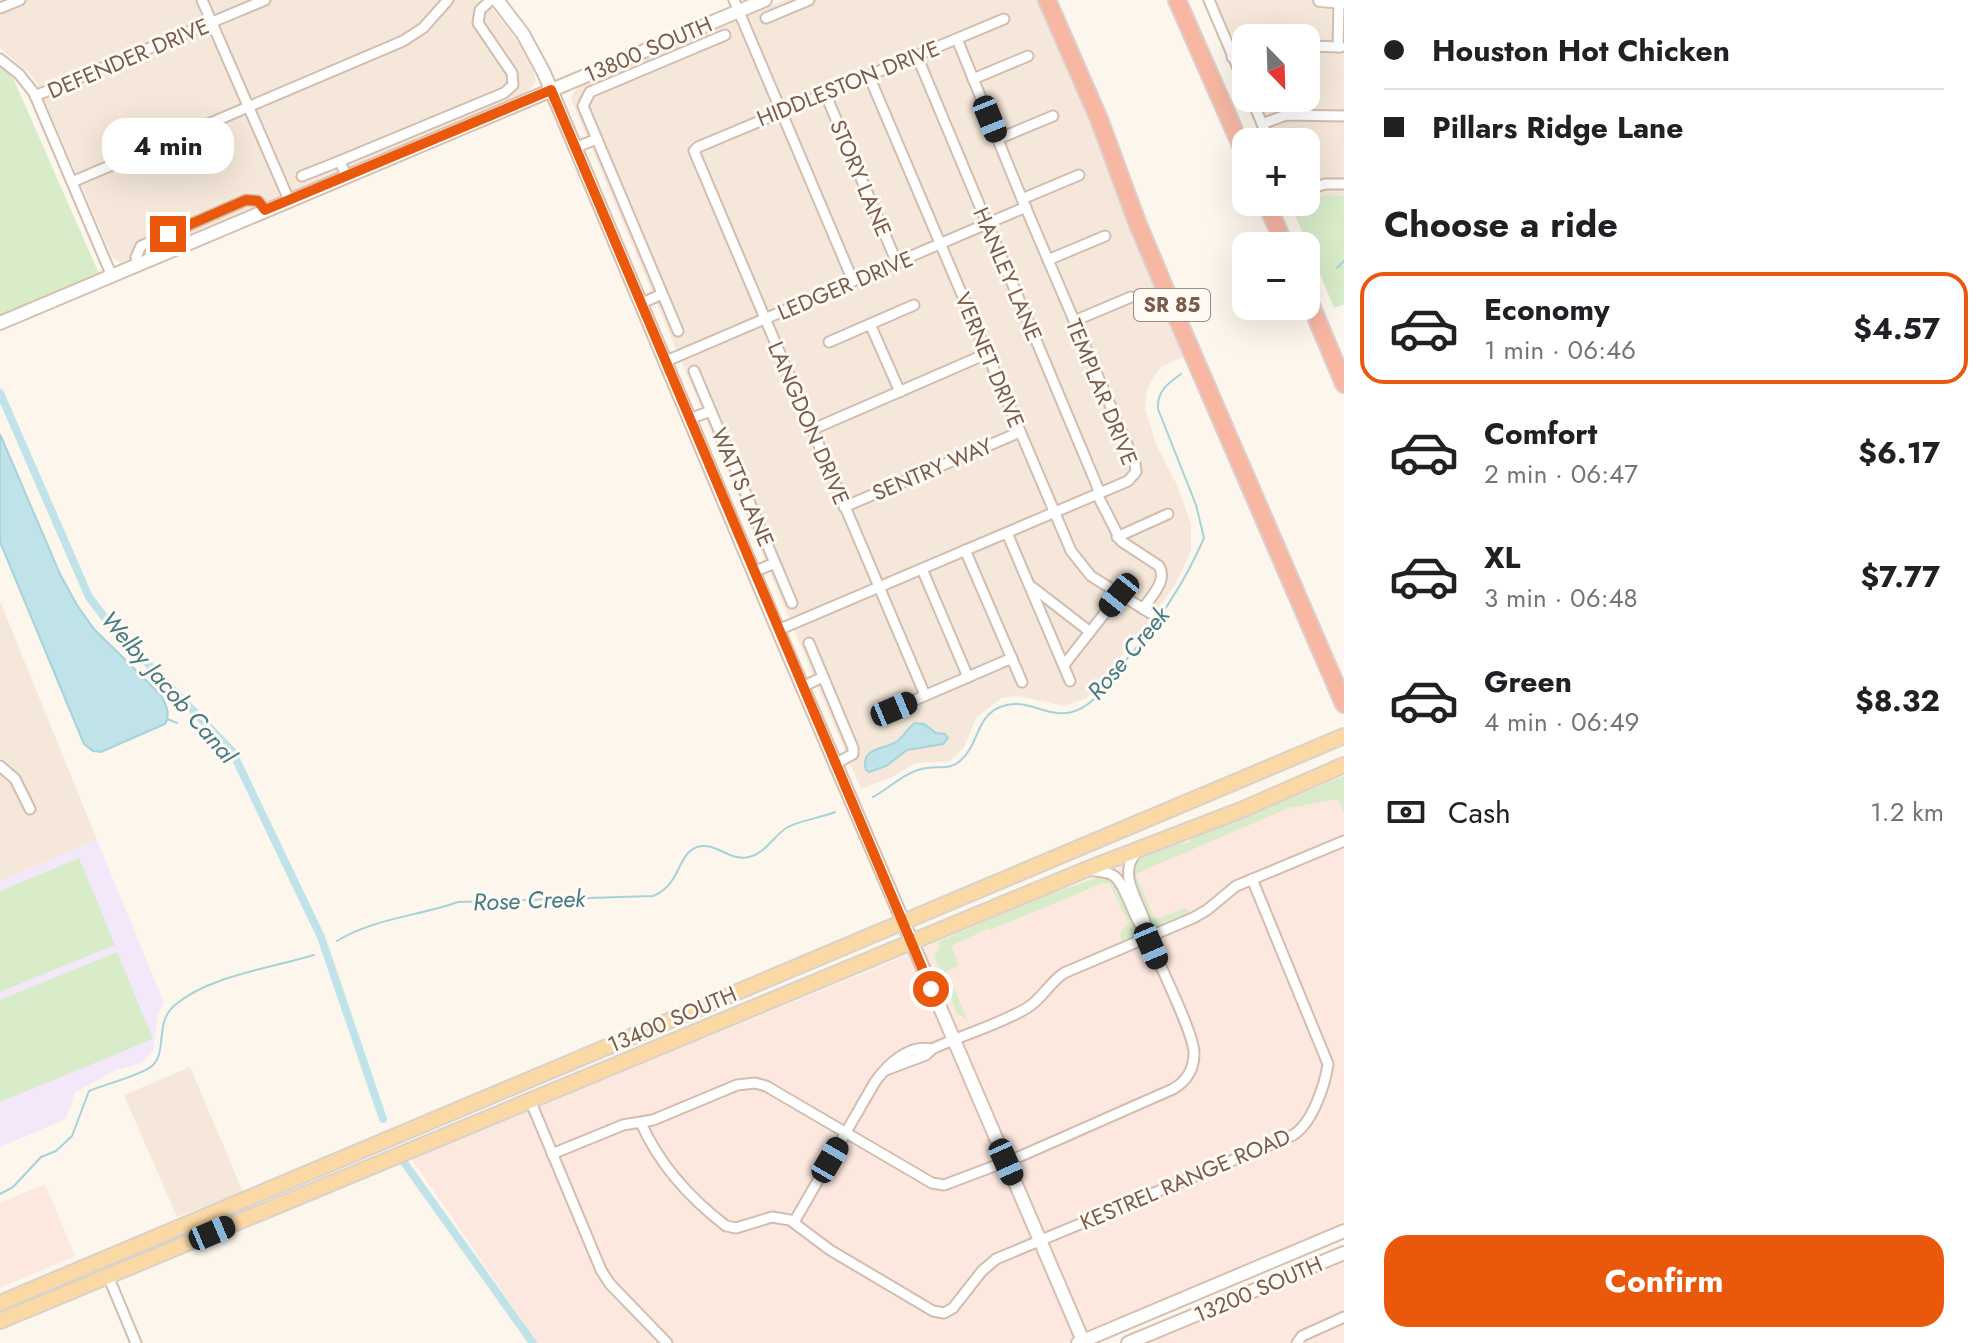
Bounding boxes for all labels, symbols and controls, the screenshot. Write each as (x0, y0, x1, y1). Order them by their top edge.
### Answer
street label: 13800 SOUTH (579, 8, 717, 90)
street label: DEFENDER DRIVE (42, 10, 214, 106)
north arrow (1232, 24, 1320, 112)
map controls (1232, 24, 1320, 320)
text: Houston Hot Chicken (1432, 29, 1730, 72)
street label: HIDDLESTON DRIVE (752, 32, 944, 134)
car (970, 92, 1010, 146)
text: Pillars Ridge Lane (1432, 106, 1684, 149)
street label: STORY LANE (822, 115, 900, 241)
callout: 4 min (102, 118, 234, 174)
text: 4 min (133, 127, 203, 165)
button: + (1232, 128, 1320, 216)
text: Choose a ride (1384, 198, 1618, 250)
street label: HANLEY LANE (965, 202, 1051, 346)
route end (150, 216, 186, 252)
button: − (1232, 232, 1320, 320)
street label: LEDGER DRIVE (772, 242, 918, 328)
street label: VERNET DRIVE (947, 287, 1033, 433)
text: Economy (1484, 288, 1610, 331)
road number: SR 85 (1134, 289, 1210, 321)
icon: car (1388, 292, 1460, 364)
text: $4.57 (1853, 307, 1940, 350)
street label: TEMPLAR DRIVE (1058, 314, 1146, 470)
text: 1 min · 06:46 (1484, 331, 1636, 369)
street label: LANGDON DRIVE (760, 336, 858, 510)
text: Comfort (1484, 412, 1597, 455)
icon: car (1388, 416, 1460, 488)
street label: WATTS LANE (704, 422, 782, 552)
street label: SENTRY WAY (867, 429, 998, 509)
text: $6.17 (1858, 431, 1940, 474)
text: 2 min · 06:47 (1484, 455, 1638, 493)
text: XL (1484, 536, 1520, 579)
icon: car (1388, 540, 1460, 612)
text: $7.77 (1860, 555, 1940, 598)
car (1095, 569, 1143, 621)
text: 3 min · 06:48 (1484, 579, 1638, 617)
water label: Rose Creek (1079, 597, 1179, 707)
water label: Welby Jacob Canal (93, 603, 246, 772)
text: Green (1484, 660, 1572, 703)
icon: car (1388, 664, 1460, 736)
text: $8.32 (1855, 679, 1940, 722)
car (867, 689, 921, 729)
text: 4 min · 06:49 (1484, 703, 1640, 741)
icon: cash (1384, 790, 1428, 834)
text: Cash (1448, 791, 1511, 834)
text: 1.2 km (1870, 793, 1944, 831)
water label: Rose Creek (472, 880, 587, 919)
car (1131, 919, 1171, 973)
route start (913, 971, 949, 1007)
street label: 13400 SOUTH (603, 978, 741, 1060)
street label: KESTREL RANGE ROAD (1075, 1120, 1295, 1238)
car (808, 1133, 852, 1187)
car (985, 1135, 1027, 1189)
car (185, 1213, 239, 1253)
button: Confirm (1384, 1235, 1944, 1327)
street label: 13200 SOUTH (1189, 1248, 1327, 1330)

